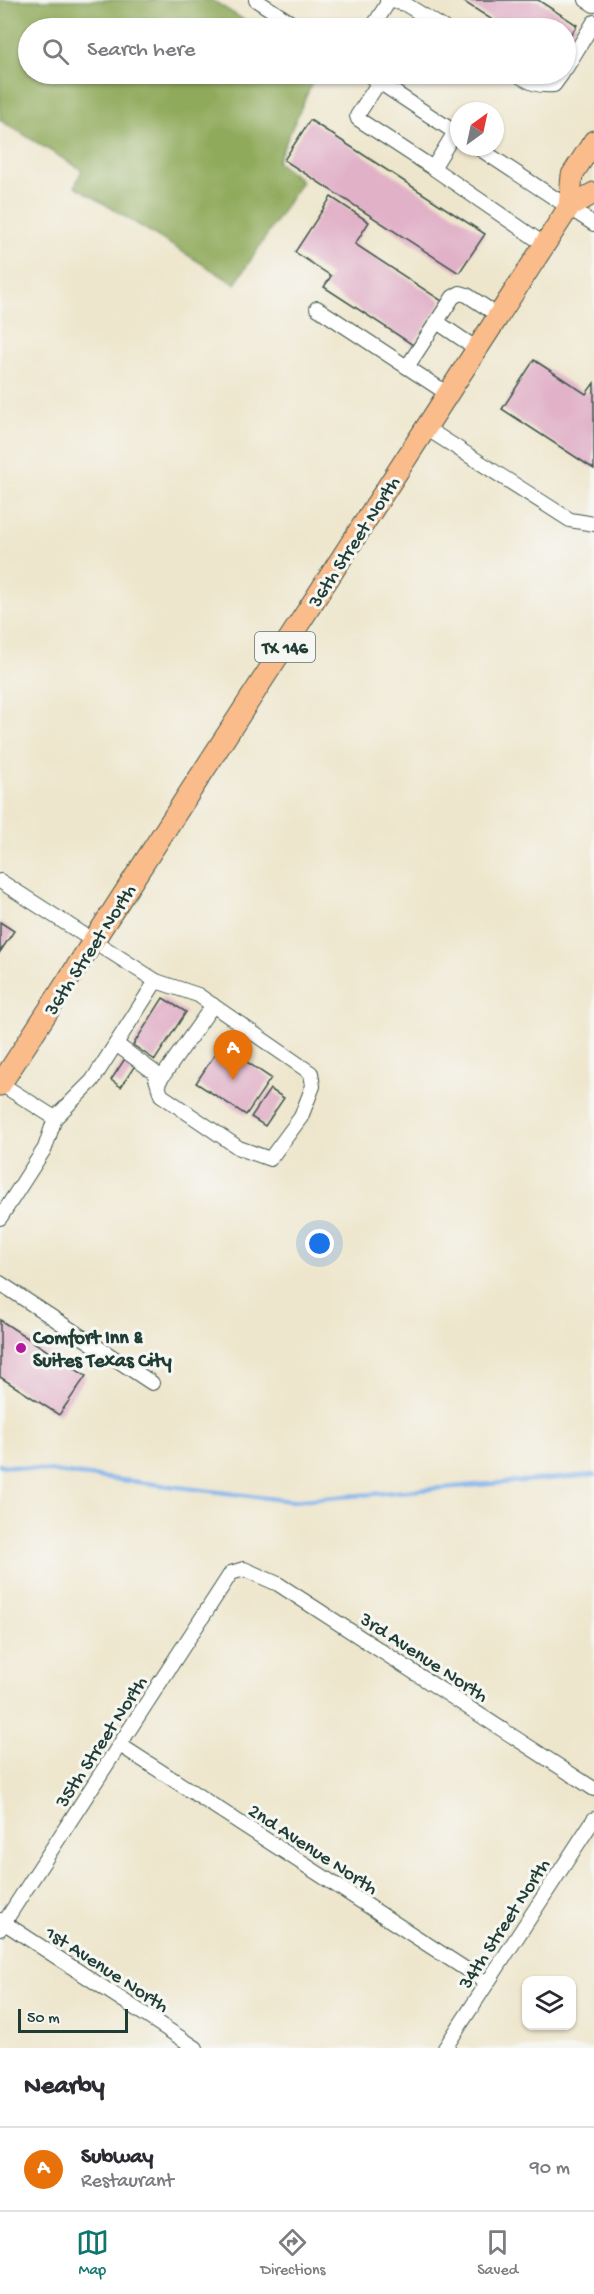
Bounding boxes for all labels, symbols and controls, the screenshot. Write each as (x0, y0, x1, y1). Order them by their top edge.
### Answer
search box (18, 18, 576, 84)
icon: search (39, 35, 72, 68)
text: Search here (87, 38, 195, 64)
north arrow (450, 102, 504, 156)
street label: 36th Street North (304, 473, 407, 614)
road number: TX 146 (255, 632, 315, 662)
street label: 36th Street North (40, 881, 143, 1022)
pin: A (214, 1030, 252, 1080)
your location (305, 1229, 334, 1258)
place label: Comfort Inn & Suites Texas City (32, 1328, 172, 1374)
marker: Comfort Inn & Suites Texas City (14, 1341, 28, 1355)
street label: 3rd Avenue North (354, 1608, 492, 1709)
street label: 35th Street North (51, 1673, 154, 1814)
street label: 2nd Avenue North (243, 1800, 381, 1902)
street label: 34th Street North (455, 1855, 557, 1995)
street label: 1st Avenue North (39, 1922, 172, 2020)
map controls (522, 1976, 576, 2030)
button: layers (522, 1976, 576, 2030)
scale bar (18, 2006, 128, 2034)
text: 50 m (27, 2010, 60, 2029)
text: Nearby (24, 2072, 105, 2103)
text: Subway (81, 2145, 153, 2171)
text: A (38, 2158, 49, 2181)
text: 90 m (530, 2158, 570, 2181)
text: Restaurant (81, 2171, 174, 2194)
tab: Map (76, 2226, 109, 2281)
tab: Directions (260, 2226, 326, 2281)
tab: Saved (477, 2226, 518, 2281)

